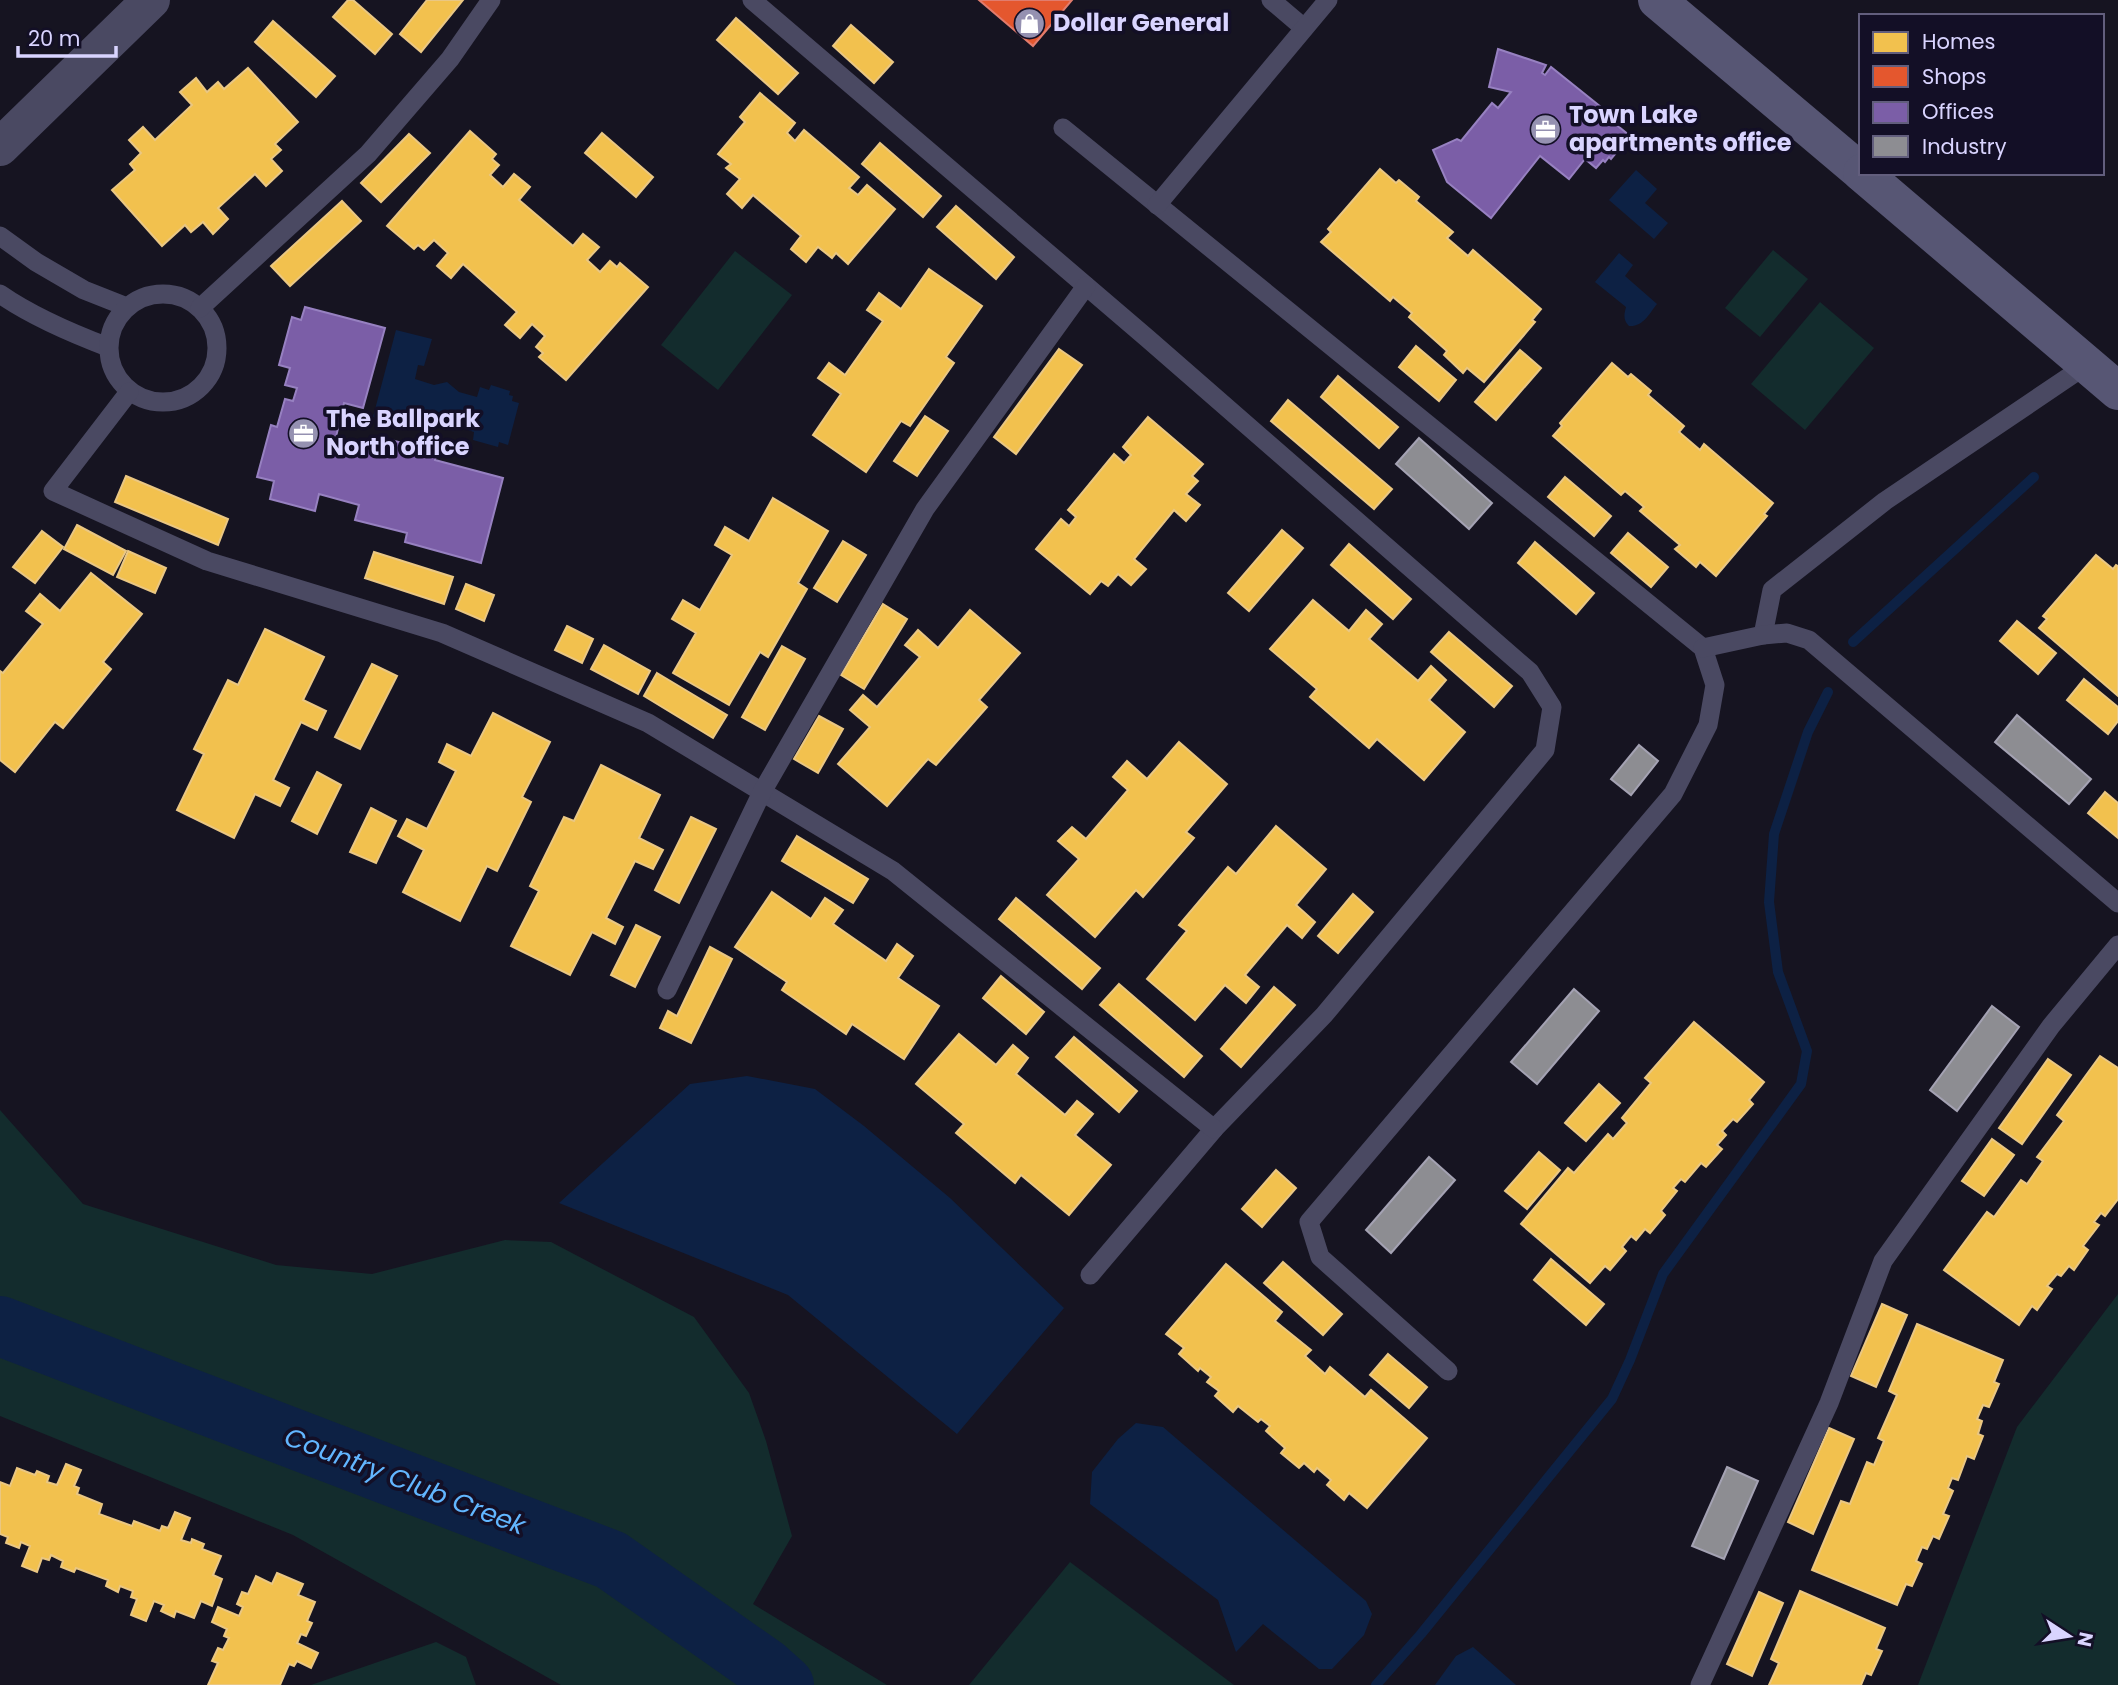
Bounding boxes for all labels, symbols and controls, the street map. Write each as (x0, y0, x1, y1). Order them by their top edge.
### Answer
shop icon: Dollar General (1013, 6, 1047, 40)
place label: Dollar General (1053, 6, 1229, 39)
scale bar (18, 14, 116, 58)
legend (1859, 14, 2104, 175)
text: 20 m (28, 24, 81, 53)
text: Homes (1922, 27, 1996, 56)
text: Shops (1922, 62, 1986, 91)
text: Offices (1922, 97, 1994, 126)
place label: Town Lake apartments office (1569, 98, 1792, 159)
office icon: Town Lake apartments office (1529, 112, 1563, 146)
text: Industry (1922, 132, 2007, 161)
place label: The Ballpark North office (326, 402, 480, 463)
office icon: The Ballpark North office (286, 416, 320, 450)
water label: Country Club Creek (279, 1418, 532, 1544)
north arrow (2034, 1601, 2104, 1671)
text: N (2070, 1630, 2100, 1649)

